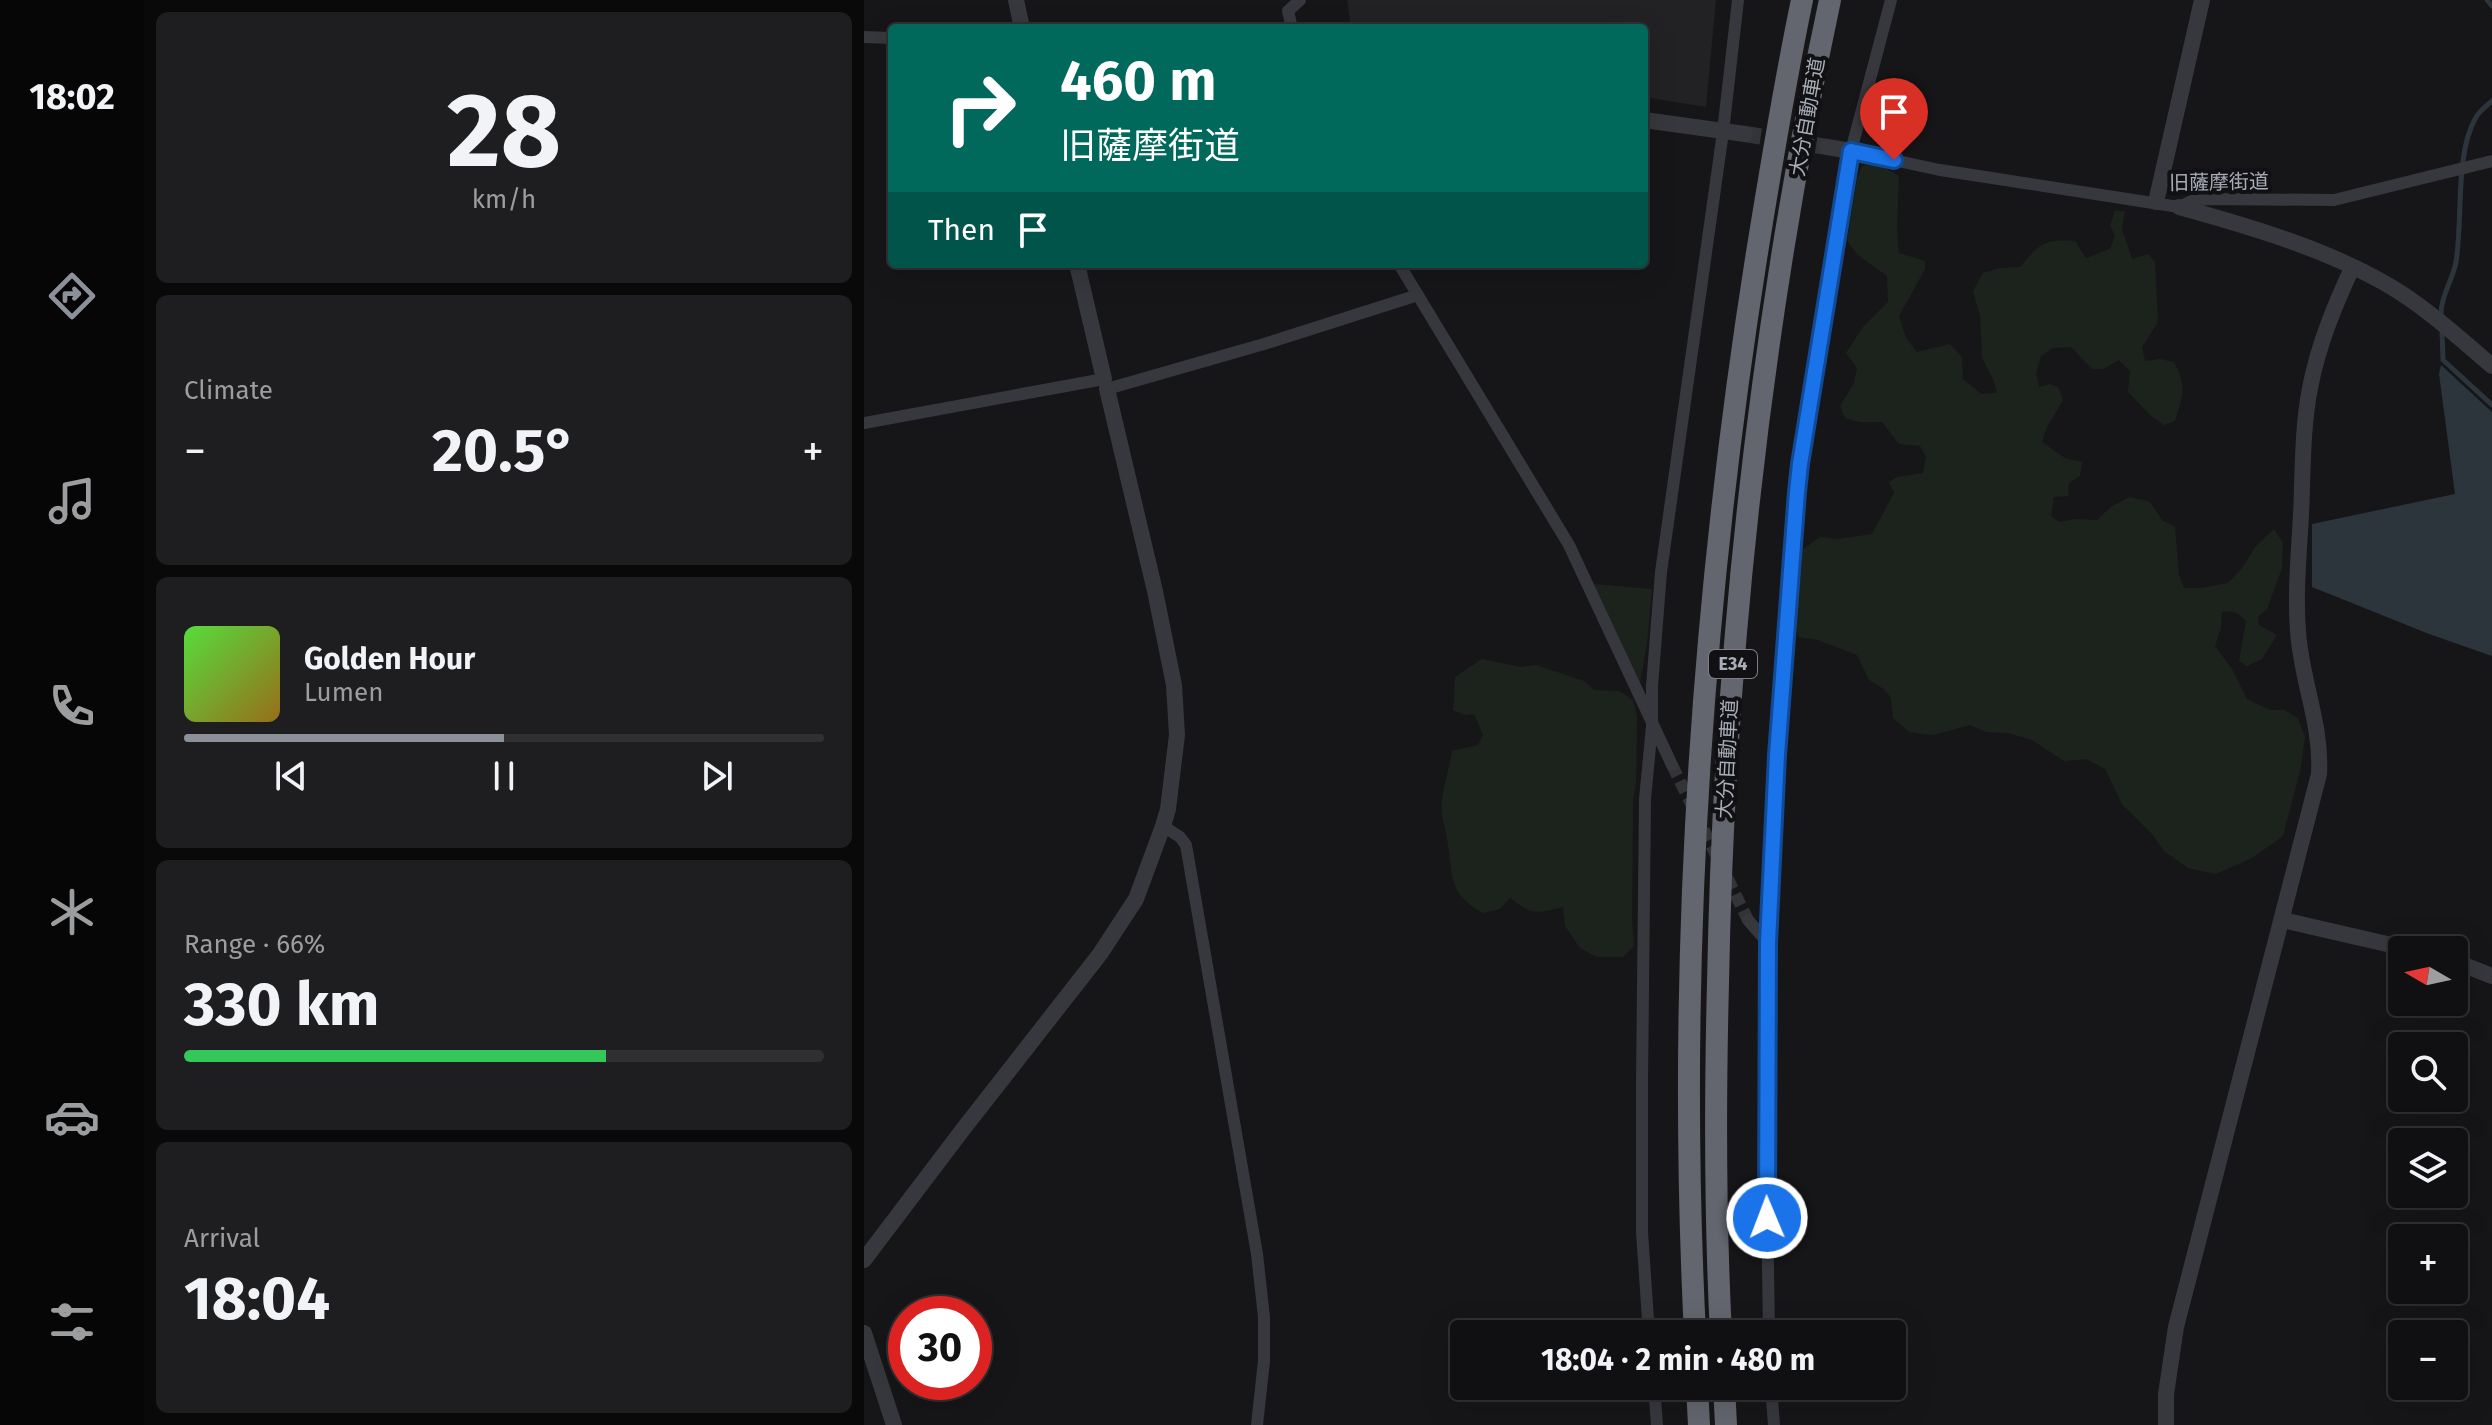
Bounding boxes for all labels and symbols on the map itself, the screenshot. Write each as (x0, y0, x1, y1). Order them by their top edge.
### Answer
street label: 大分自動車道 (1785, 56, 1829, 178)
pin (1860, 78, 1928, 160)
street label: 旧薩摩街道 (2169, 169, 2269, 195)
road number: E34 (1709, 650, 1757, 678)
street label: 大分自動車道 (1712, 698, 1742, 820)
north arrow (2388, 936, 2468, 1016)
position arrow (1725, 1176, 1809, 1260)
speed limit sign: 30 (888, 1296, 992, 1400)

